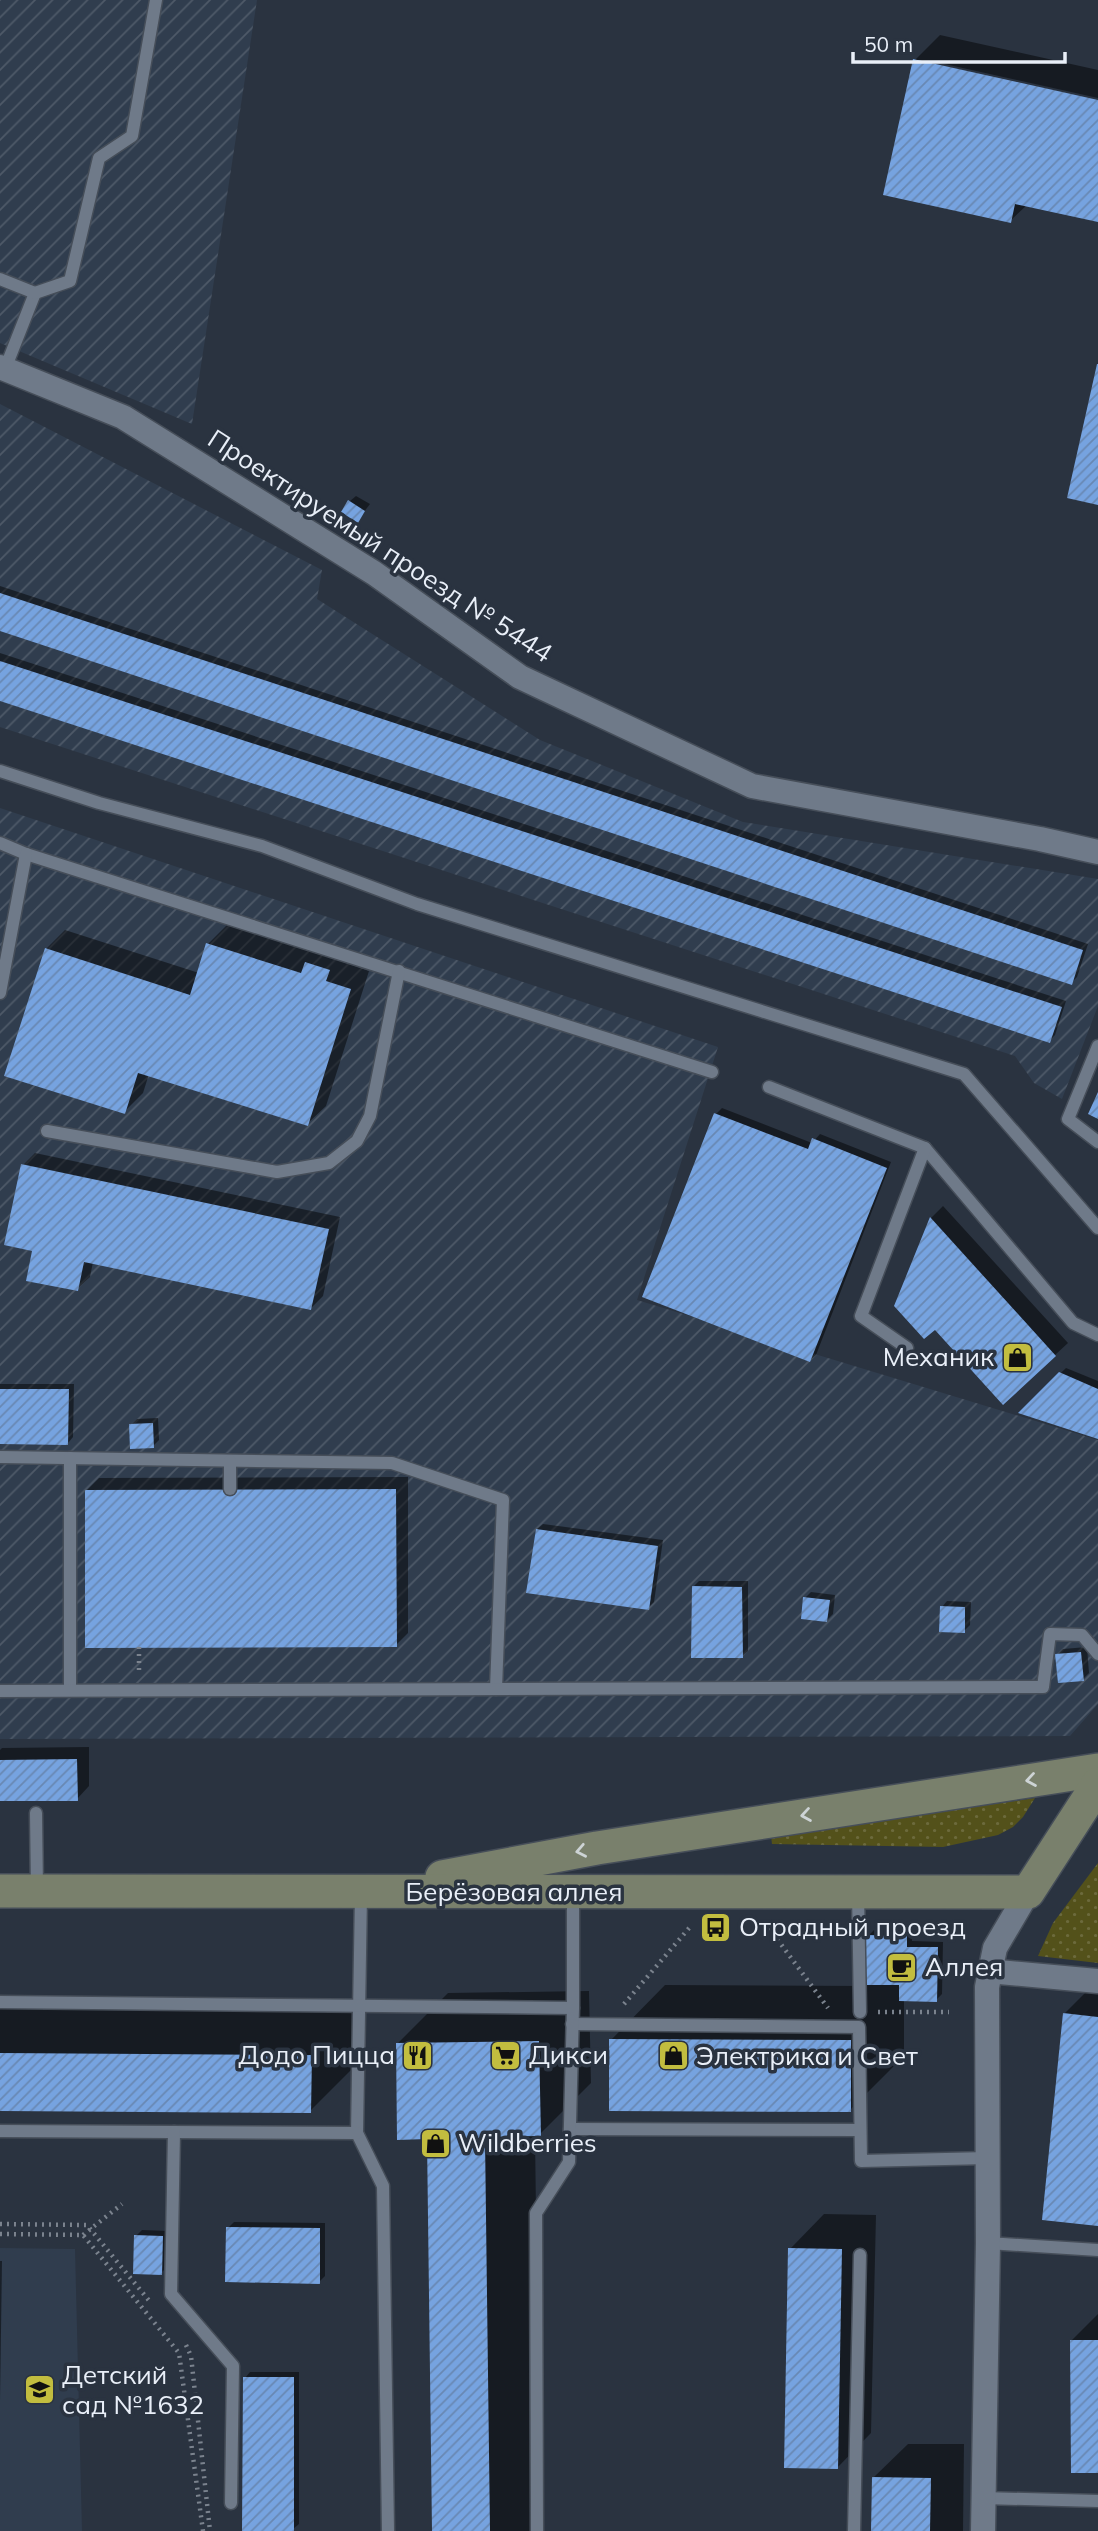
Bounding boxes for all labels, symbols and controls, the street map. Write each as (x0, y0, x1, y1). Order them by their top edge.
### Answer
scale bar (853, 21, 1065, 65)
text: 50 m (864, 31, 913, 57)
street label: Проектируемый проезд № 5444 (202, 422, 559, 669)
place label: Механик (883, 1340, 994, 1373)
shop icon: Механик (1000, 1340, 1034, 1374)
one-way arrow (1025, 1772, 1036, 1787)
one-way arrow (800, 1807, 812, 1822)
one-way arrow (575, 1843, 587, 1858)
street label: Берёзовая аллея (405, 1875, 623, 1908)
bus stop icon: Отрадный проезд (699, 1910, 733, 1944)
place label: Отрадный проезд (739, 1910, 966, 1943)
cafe icon: Аллея (885, 1950, 919, 1984)
place label: Аллея (925, 1950, 1003, 1983)
place label: Додо Пицца (238, 2038, 395, 2071)
restaurant icon: Додо Пицца (401, 2038, 435, 2072)
supermarket icon: Дикси (489, 2038, 523, 2072)
place label: Дикси (529, 2038, 608, 2071)
shop icon: Электрика и Свет (656, 2039, 690, 2073)
place label: Электрика и Свет (696, 2039, 918, 2072)
shop icon: Wildberries (418, 2126, 452, 2160)
place label: Wildberries (458, 2126, 597, 2159)
place label: Детский сад №1632 (62, 2358, 204, 2421)
school or university icon: Детский сад №1632 (22, 2373, 56, 2407)

